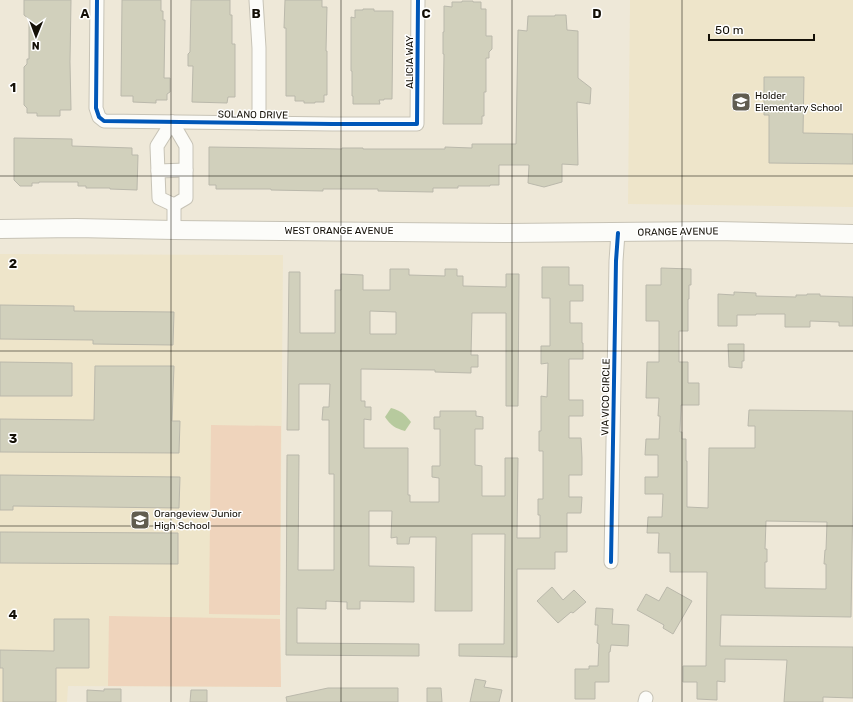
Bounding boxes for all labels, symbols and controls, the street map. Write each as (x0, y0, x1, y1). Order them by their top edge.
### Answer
text: A (80, 6, 90, 21)
text: B (251, 6, 261, 21)
text: C (421, 6, 431, 21)
text: D (592, 6, 602, 21)
north arrow (16, 16, 56, 56)
scale bar (709, 16, 814, 42)
text: 50 m (715, 23, 743, 37)
street label: ALICIA WAY (404, 35, 416, 89)
text: N (32, 39, 40, 52)
text: 1 (10, 80, 16, 95)
place label: Holder Elementary School (755, 90, 842, 114)
school or university icon: Holder Elementary School (730, 91, 752, 113)
street label: SOLANO DRIVE (218, 108, 288, 122)
street label: WEST ORANGE AVENUE (284, 225, 394, 237)
street label: ORANGE AVENUE (637, 225, 719, 239)
text: 2 (9, 256, 17, 271)
street label: VIA VICO CIRCLE (599, 358, 613, 436)
text: 3 (9, 431, 18, 446)
place label: Orangeview Junior High School (154, 508, 242, 532)
school or university icon: Orangeview Junior High School (129, 509, 151, 531)
text: 4 (9, 607, 18, 622)

